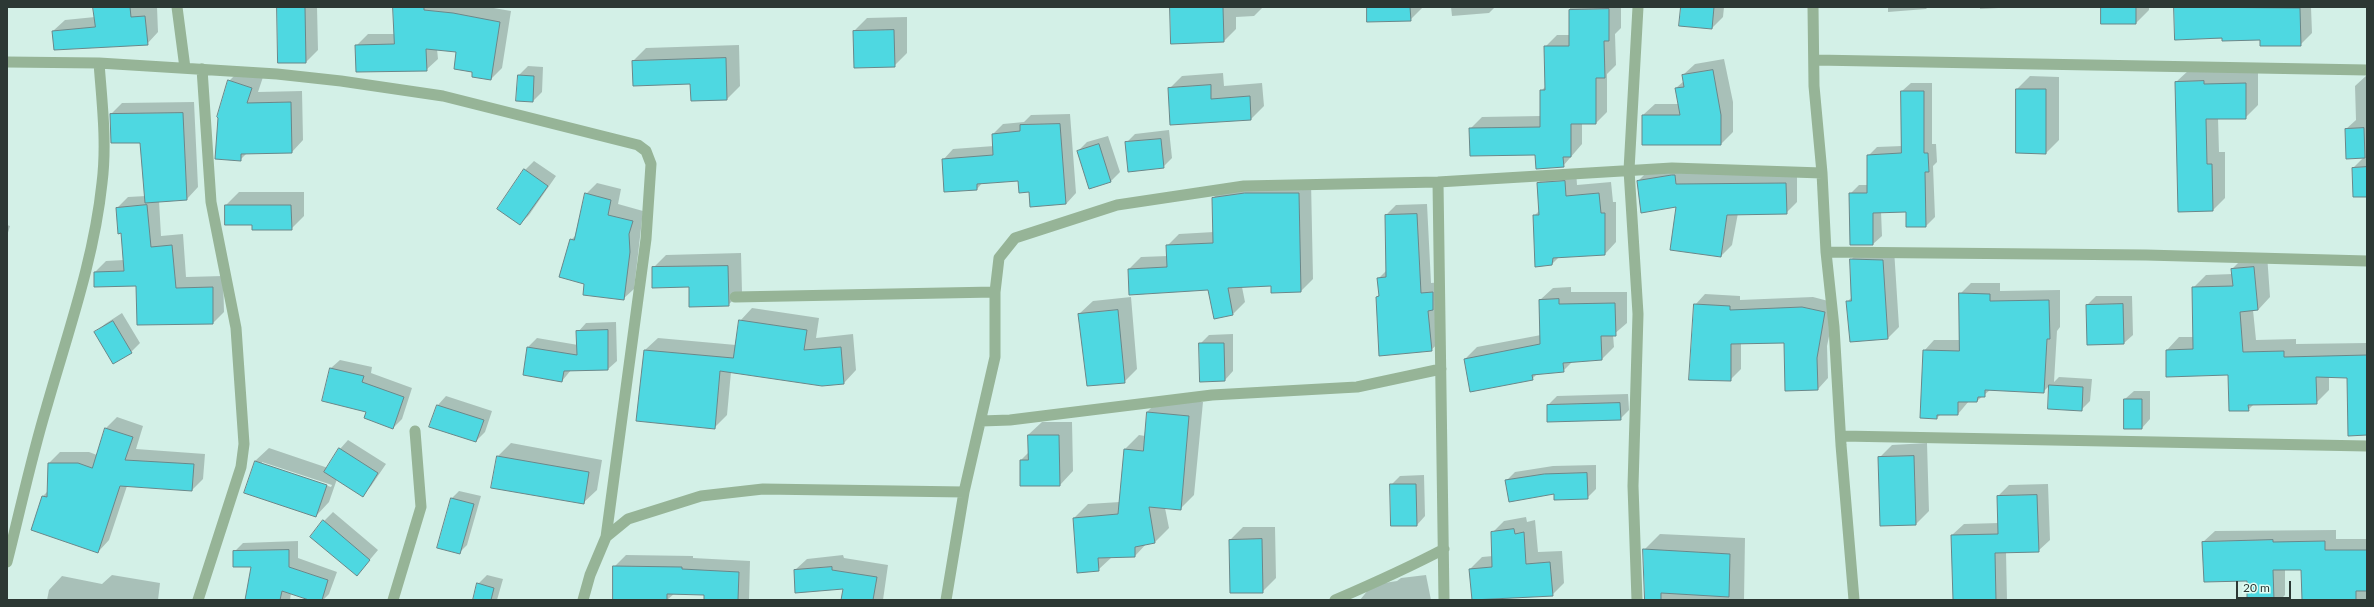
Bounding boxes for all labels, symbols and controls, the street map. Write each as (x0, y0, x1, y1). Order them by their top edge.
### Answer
scale bar (2238, 573, 2293, 599)
text: 20 m (2243, 580, 2270, 595)

